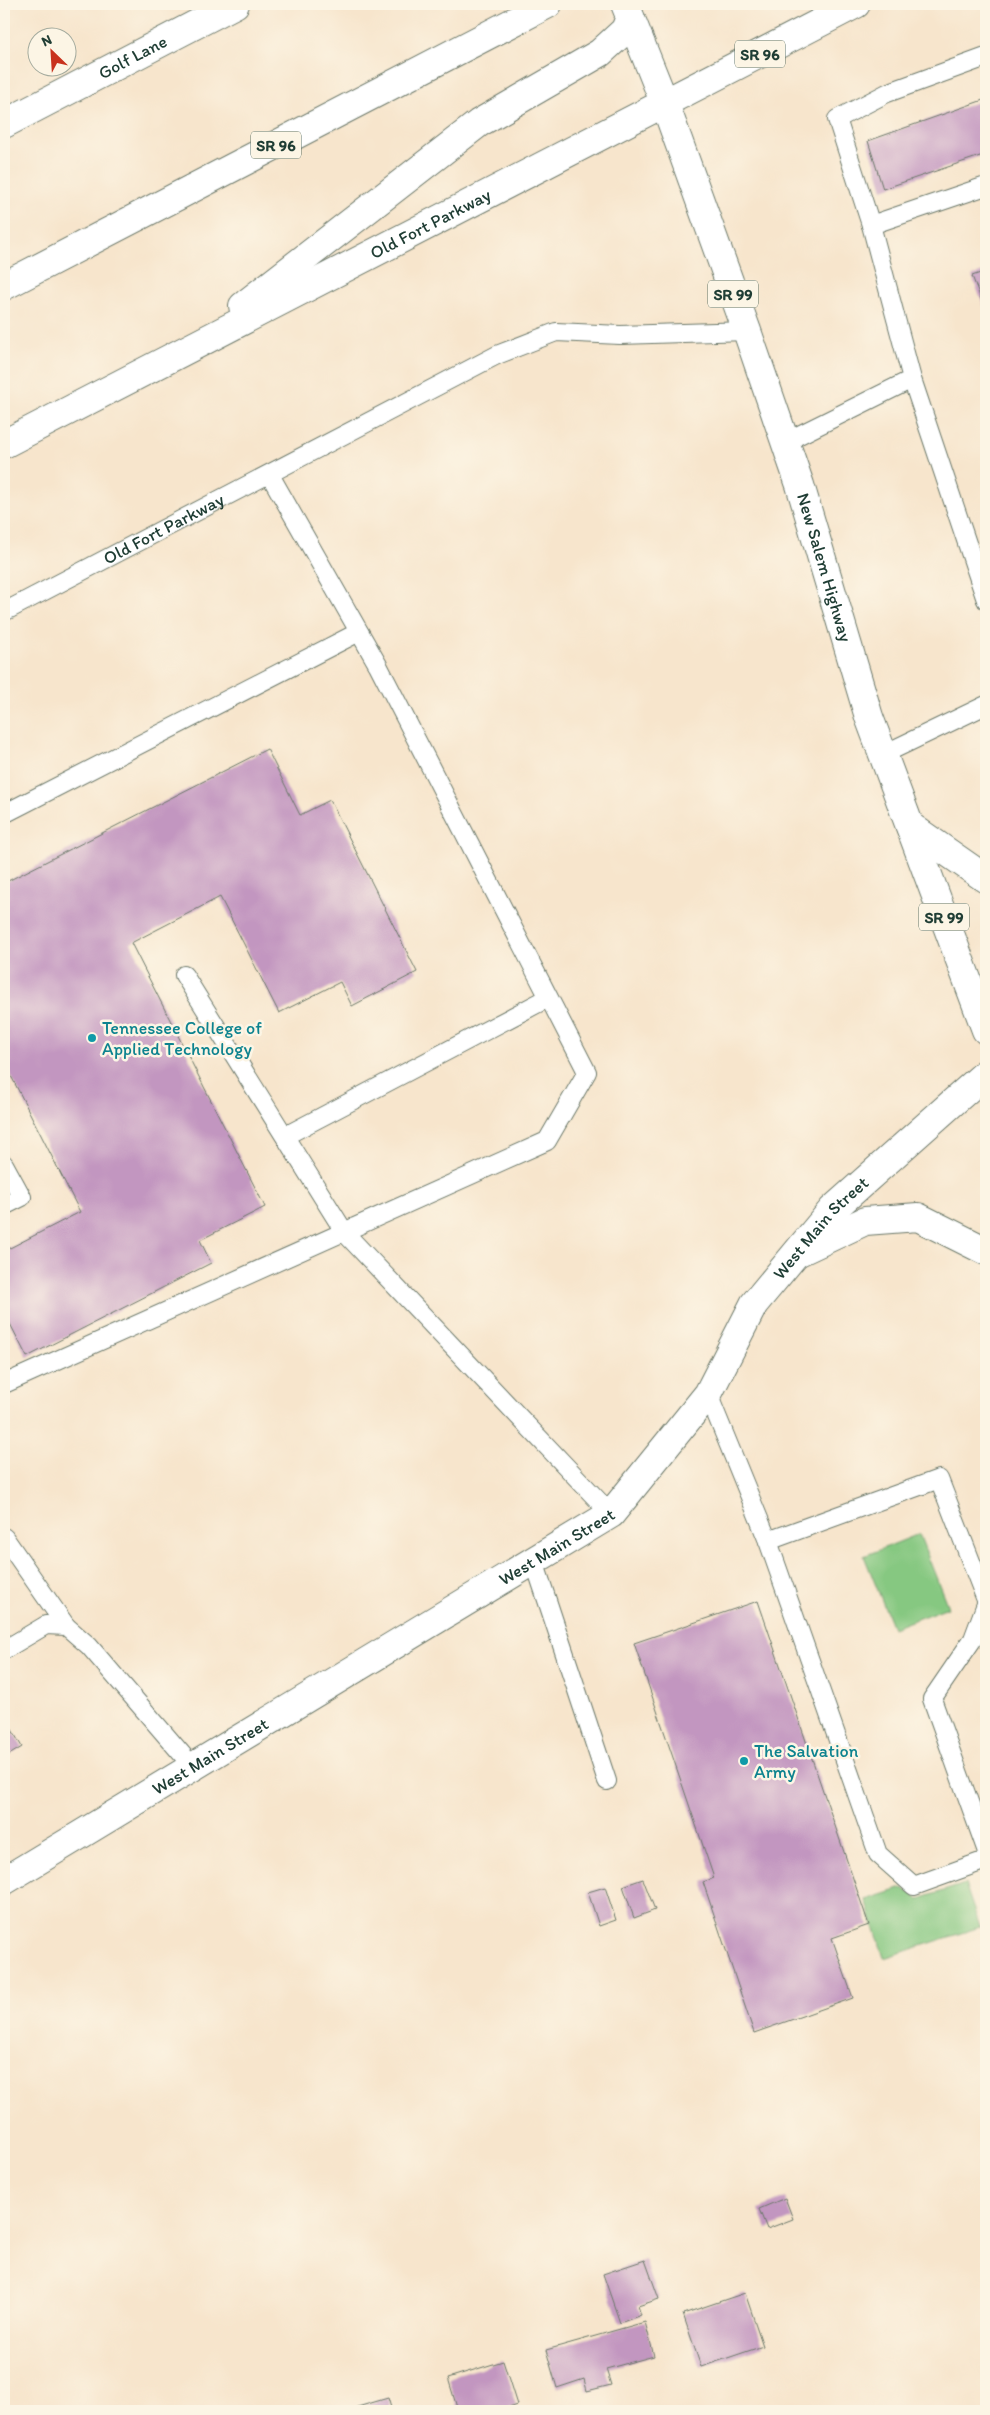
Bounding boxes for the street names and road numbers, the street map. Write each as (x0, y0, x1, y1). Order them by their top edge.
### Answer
street label: Golf Lane (95, 30, 171, 84)
road number: SR 96 (735, 41, 785, 68)
road number: SR 96 (251, 132, 301, 158)
street label: Old Fort Parkway (366, 183, 495, 264)
road number: SR 99 (708, 280, 758, 308)
street label: Old Fort Parkway (100, 488, 228, 569)
street label: New Salem Highway (792, 490, 857, 645)
road number: SR 99 (919, 904, 969, 930)
street label: West Main Street (768, 1172, 873, 1284)
street label: West Main Street (495, 1503, 619, 1590)
street label: West Main Street (148, 1713, 273, 1800)

